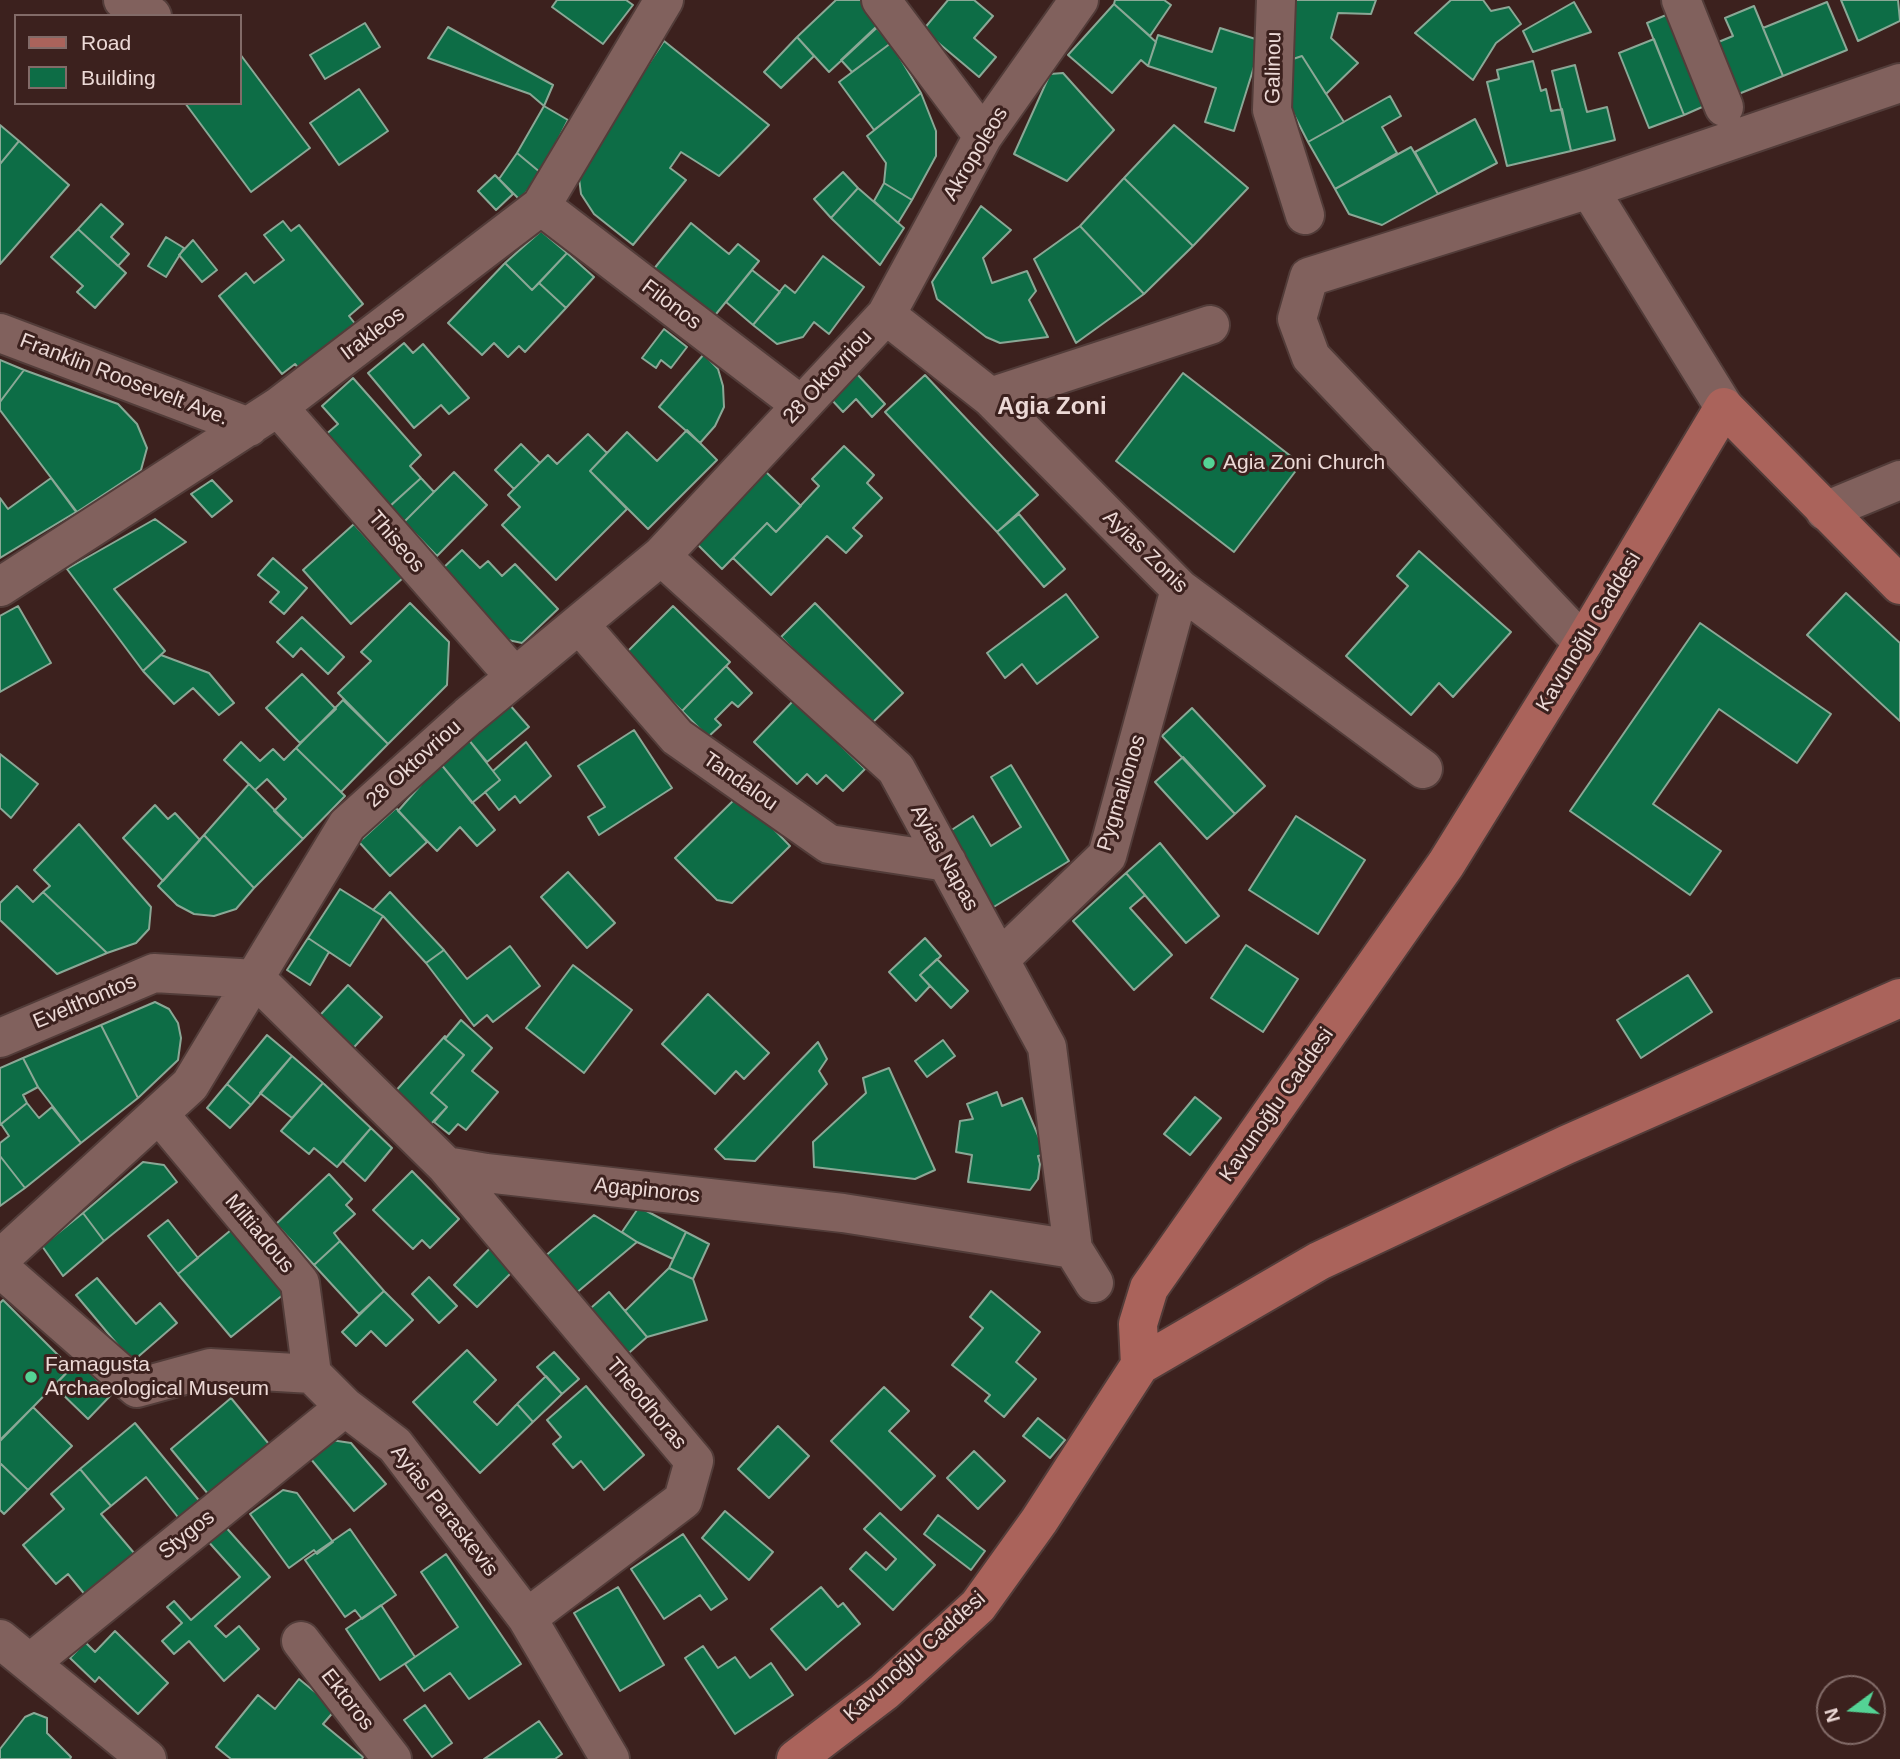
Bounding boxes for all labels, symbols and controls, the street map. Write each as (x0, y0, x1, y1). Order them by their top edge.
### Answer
legend (14, 14, 242, 105)
text: Road (81, 31, 131, 54)
street label: Galinou (1261, 32, 1287, 104)
text: Building (81, 66, 156, 89)
street label: Akropoleos (938, 102, 1014, 206)
street label: Filonos (636, 275, 706, 335)
street label: Irakleos (336, 302, 410, 366)
street label: 28 Oktovriou (778, 325, 878, 429)
street label: Franklin Roosevelt Ave. (16, 329, 232, 431)
district label: Agia Zoni (997, 393, 1107, 421)
place label: Agia Zoni Church (1223, 450, 1385, 476)
marker: Agia Zoni Church (1201, 455, 1217, 471)
street label: Ayias Zonis (1097, 505, 1193, 599)
street label: Thiseos (362, 506, 430, 578)
street label: Kavunoğlu Caddesi (1531, 547, 1647, 717)
street label: 28 Oktovriou (361, 715, 467, 813)
street label: Pygmalionos (1092, 732, 1152, 854)
street label: Tandalou (698, 747, 782, 817)
street label: Ayias Napas (904, 801, 984, 915)
street label: Evelthontos (30, 969, 140, 1035)
street label: Kavunoğlu Caddesi (1214, 1023, 1340, 1187)
street label: Agapinoros (593, 1173, 701, 1209)
street label: Miltiadous (219, 1190, 299, 1278)
place label: Famagusta Archaeological Museum (45, 1352, 269, 1402)
street label: Theodhoras (600, 1353, 692, 1455)
marker: Famagusta Archaeological Museum (23, 1369, 39, 1385)
street label: Ayias Paraskevis (385, 1440, 503, 1582)
street label: Stygos (154, 1505, 220, 1565)
street label: Kavunoğlu Caddesi (839, 1587, 991, 1727)
street label: Ektoros (315, 1664, 379, 1736)
north arrow (1816, 1675, 1886, 1745)
text: N (1820, 1706, 1844, 1725)

